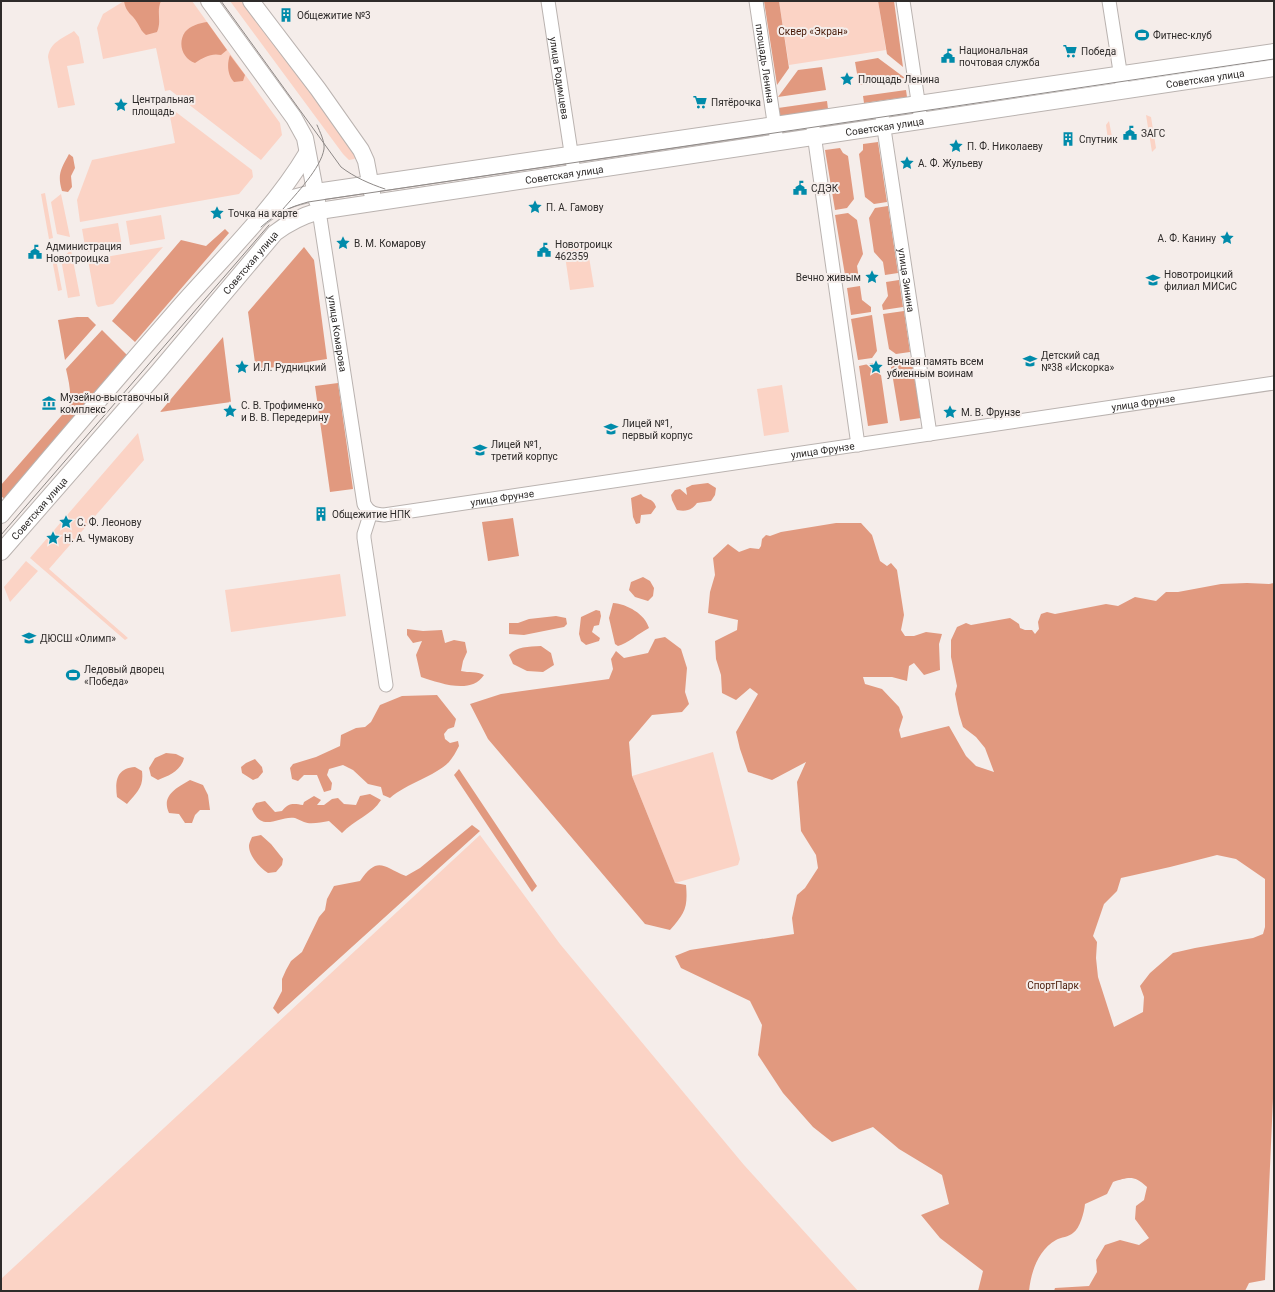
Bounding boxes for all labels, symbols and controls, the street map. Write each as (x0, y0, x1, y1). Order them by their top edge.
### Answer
building icon: Общежитие №3 (278, 7, 294, 23)
place label: Общежитие №3 (297, 10, 371, 21)
street label: площадь Ленина (754, 23, 777, 104)
park label: Сквер «Экран» (778, 26, 848, 37)
sports icon: Фитнес-клуб (1134, 27, 1150, 43)
place label: Фитнес-клуб (1153, 29, 1212, 41)
street label: улица Родимцева (548, 36, 571, 120)
supermarket icon: Победа (1062, 43, 1078, 59)
place label: Национальная почтовая служба (959, 45, 1040, 68)
place label: Победа (1081, 46, 1116, 57)
public building icon: Национальная почтовая служба (940, 48, 956, 64)
street label: Советская улица (1165, 67, 1245, 90)
place icon: Площадь Ленина (839, 71, 855, 87)
place label: Площадь Ленина (858, 74, 939, 85)
place label: Центральная площадь (132, 94, 194, 117)
supermarket icon: Пятёрочка (692, 94, 708, 110)
place icon: Центральная площадь (113, 97, 129, 113)
place label: Пятёрочка (711, 97, 761, 108)
street label: Советская улица (845, 115, 925, 138)
public building icon: ЗАГС (1122, 125, 1138, 141)
place label: ЗАГС (1141, 128, 1166, 139)
building icon: Спутник (1060, 131, 1076, 147)
place label: Спутник (1079, 134, 1118, 145)
place icon: П. Ф. Николаеву (948, 138, 964, 154)
place label: П. Ф. Николаеву (967, 140, 1043, 152)
place icon: А. Ф. Жульеву (899, 155, 915, 171)
place label: А. Ф. Жульеву (918, 157, 983, 169)
street label: Советская улица (524, 163, 604, 186)
public building icon: СДЭК (792, 180, 808, 196)
place label: СДЭК (811, 183, 839, 194)
place icon: П. А. Гамову (527, 199, 543, 215)
place label: П. А. Гамову (546, 202, 604, 213)
place icon: Точка на карте (209, 205, 225, 221)
place label: Точка на карте (228, 208, 297, 219)
street label: Советская улица (220, 229, 280, 296)
place icon: А. Ф. Канину (1219, 230, 1235, 246)
place label: А. Ф. Канину (1158, 232, 1216, 244)
place icon: В. М. Комарову (335, 235, 351, 251)
place label: В. М. Комарову (354, 238, 426, 249)
place label: Новотроицк 462359 (555, 239, 613, 262)
place label: Администрация Новотроицка (46, 241, 122, 264)
public building icon: Новотроицк 462359 (536, 242, 552, 258)
public building icon: Администрация Новотроицка (27, 244, 43, 260)
street label: улица Зинина (897, 247, 917, 313)
place icon: Вечно живым (864, 269, 880, 285)
place label: Новотроицкий филиал МИСиС (1164, 269, 1237, 292)
place label: Вечно живым (796, 272, 861, 283)
school or university icon: Новотроицкий филиал МИСиС (1145, 272, 1161, 288)
street label: улица Комарова (327, 295, 349, 373)
place label: Детский сад №38 «Искорка» (1041, 350, 1115, 373)
school or university icon: Детский сад №38 «Искорка» (1022, 353, 1038, 369)
place label: Вечная память всем убиенным воинам (887, 356, 984, 379)
place icon: И.Л. Рудницкий (234, 359, 250, 375)
place icon: Вечная память всем убиенным воинам (868, 359, 884, 375)
place label: И.Л. Рудницкий (253, 362, 326, 373)
place label: Музейно-выставочный комплекс (60, 392, 169, 415)
street label: улица Фрунзе (1111, 392, 1176, 413)
museum icon: Музейно-выставочный комплекс (41, 395, 57, 411)
place label: С. В. Трофименко и В. В. Передерину (241, 400, 329, 423)
place icon: С. В. Трофименко и В. В. Передерину (222, 403, 238, 419)
place icon: М. В. Фрунзе (942, 404, 958, 420)
place label: М. В. Фрунзе (961, 406, 1020, 418)
place label: Лицей №1, первый корпус (622, 418, 693, 441)
school or university icon: Лицей №1, первый корпус (603, 421, 619, 437)
place label: Лицей №1, третий корпус (491, 439, 558, 462)
street label: улица Фрунзе (790, 440, 855, 460)
school or university icon: Лицей №1, третий корпус (472, 442, 488, 458)
street label: Советская улица (9, 475, 69, 542)
street label: улица Фрунзе (470, 487, 535, 508)
building icon: Общежитие НПК (313, 506, 329, 522)
place label: Общежитие НПК (332, 509, 411, 520)
place icon: С. Ф. Леонову (58, 514, 74, 530)
place label: С. Ф. Леонову (77, 516, 142, 528)
place icon: Н. А. Чумакову (45, 530, 61, 546)
place label: Н. А. Чумакову (64, 533, 134, 544)
school or university icon: ДЮСШ «Олимп» (21, 630, 37, 646)
place label: ДЮСШ «Олимп» (40, 633, 116, 644)
place label: Ледовый дворец «Победа» (84, 664, 164, 687)
sports icon: Ледовый дворец «Победа» (65, 667, 81, 683)
park label: СпортПарк (1027, 980, 1079, 991)

